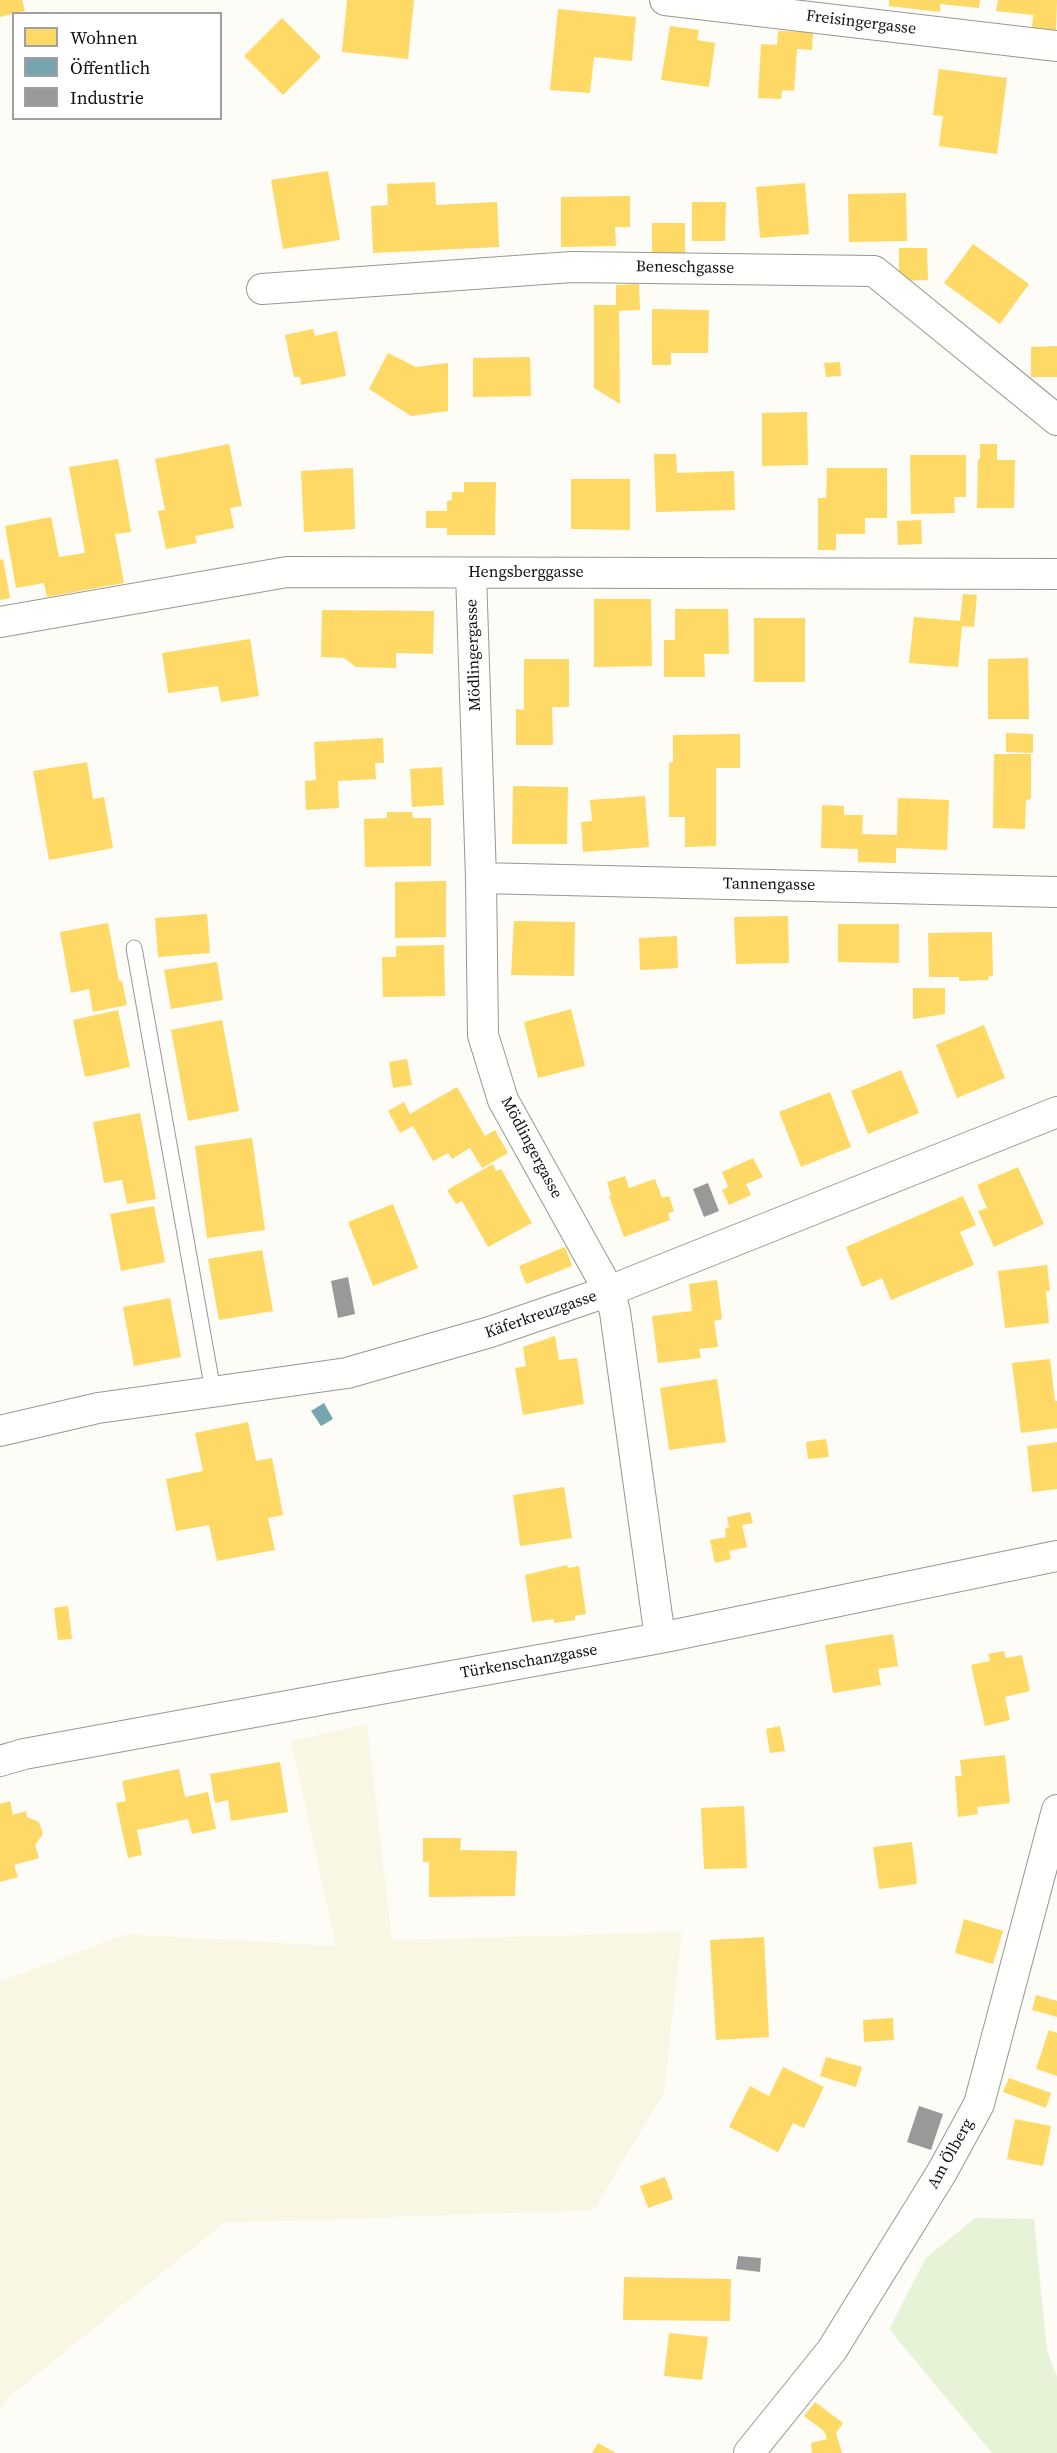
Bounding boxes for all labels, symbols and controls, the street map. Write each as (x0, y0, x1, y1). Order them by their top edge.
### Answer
street label: Freisingergasse (805, 7, 917, 39)
legend (12, 12, 222, 120)
text: Wohnen (70, 25, 138, 50)
text: Öffentlich (70, 55, 150, 80)
text: Industrie (70, 85, 144, 110)
street label: Beneschgasse (636, 258, 734, 278)
street label: Hengsberggasse (468, 563, 584, 583)
street label: Mödlingergasse (462, 599, 486, 711)
street label: Tannengasse (723, 875, 815, 895)
street label: Mödlingergasse (496, 1094, 566, 1202)
street label: Käferkreuzgasse (482, 1287, 600, 1343)
street label: Türkenschanzgasse (459, 1640, 599, 1684)
street label: Am Ölberg (924, 2116, 978, 2192)

